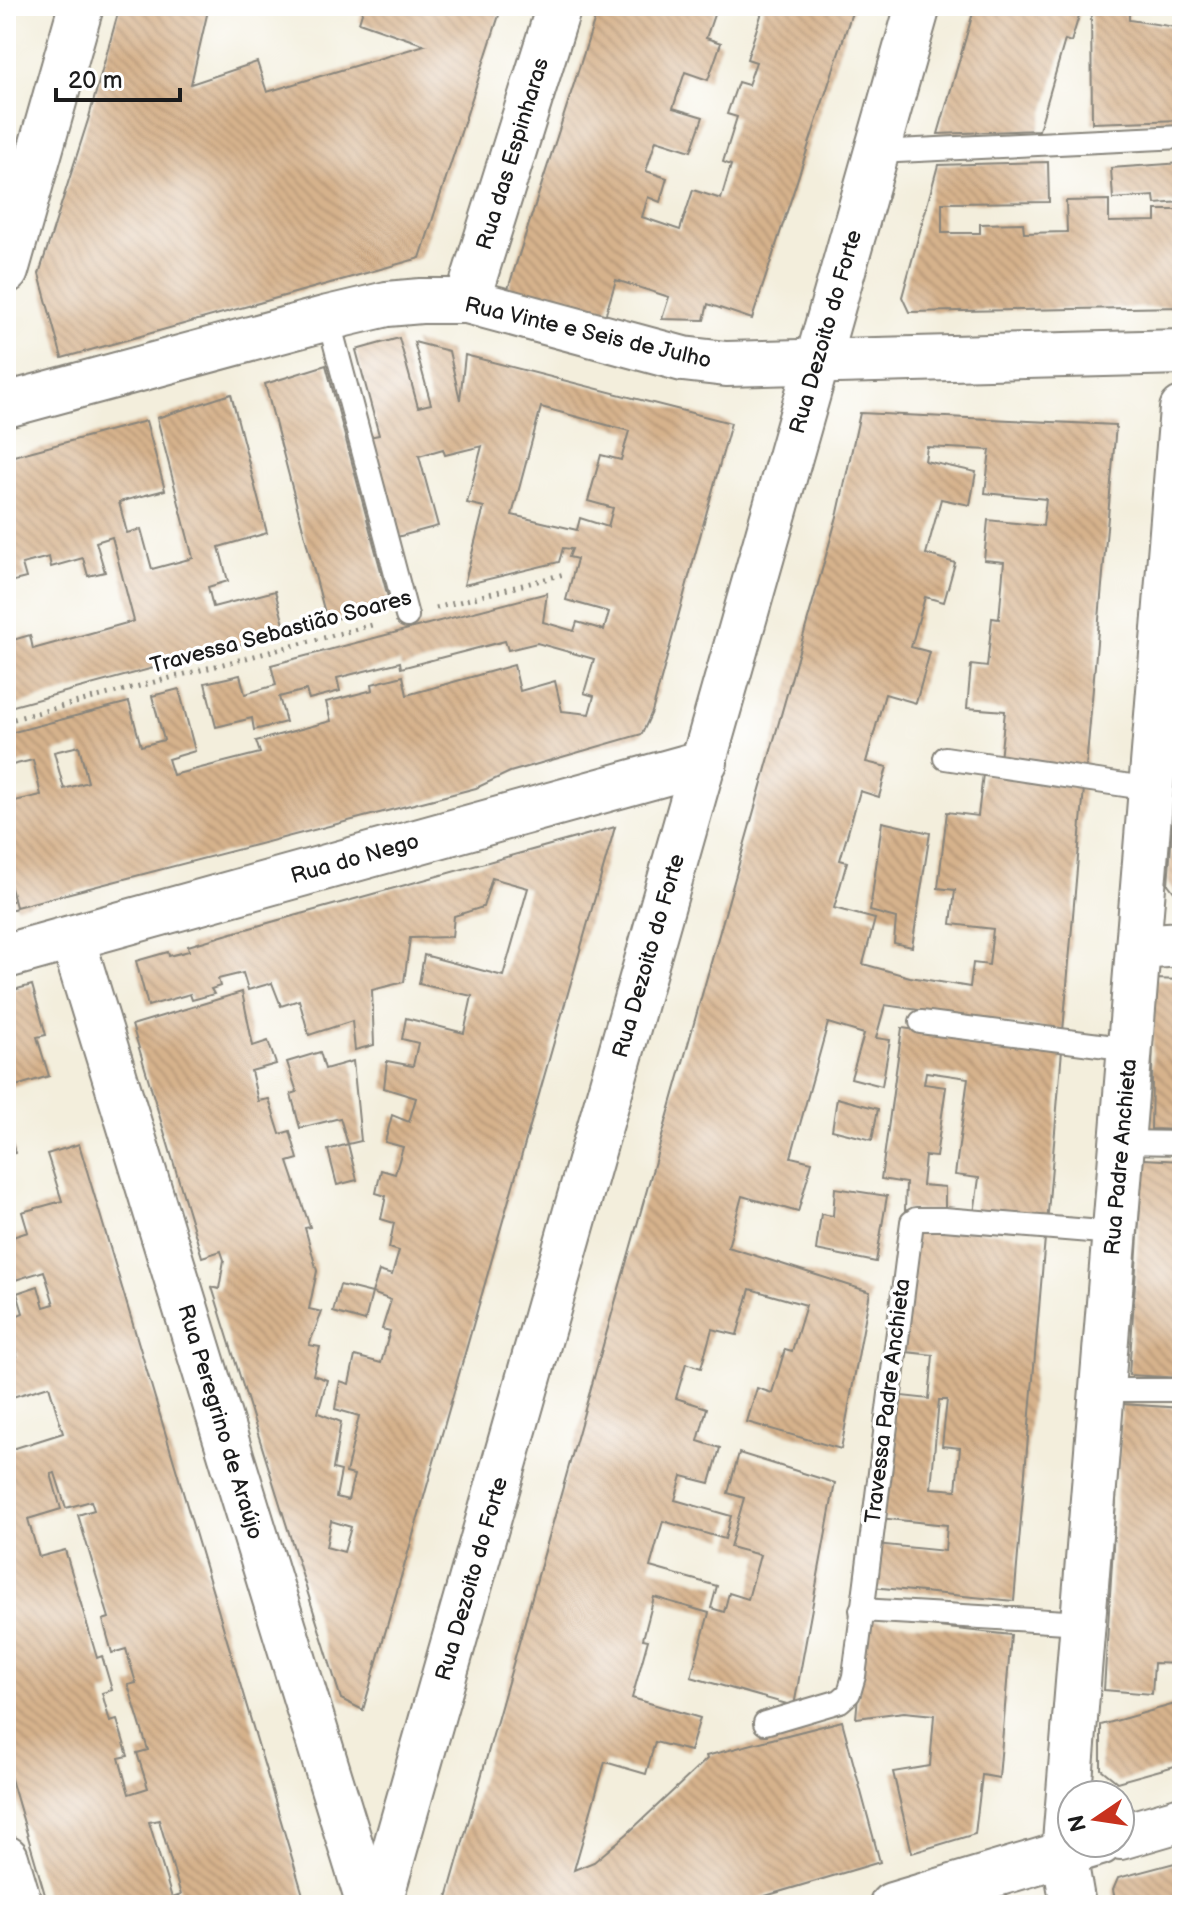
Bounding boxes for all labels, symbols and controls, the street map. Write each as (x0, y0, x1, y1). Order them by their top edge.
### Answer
scale bar (56, 52, 180, 102)
street label: Rua das Espinharas (471, 55, 555, 253)
text: 20 m (68, 66, 123, 95)
street label: Rua Dezoito do Forte (784, 227, 868, 437)
street label: Rua Vinte e Seis de Julho (462, 291, 714, 375)
street label: Travessa Sebastião Soares (147, 584, 415, 680)
street label: Rua do Nego (288, 828, 422, 890)
street label: Rua Dezoito do Forte (607, 851, 691, 1061)
street label: Rua Padre Anchieta (1099, 1058, 1143, 1256)
street label: Travessa Padre Anchieta (860, 1277, 916, 1525)
street label: Rua Peregrino de Araújo (171, 1301, 269, 1543)
street label: Rua Dezoito do Forte (430, 1474, 514, 1684)
north arrow (1056, 1779, 1136, 1859)
text: N (1063, 1812, 1093, 1834)

